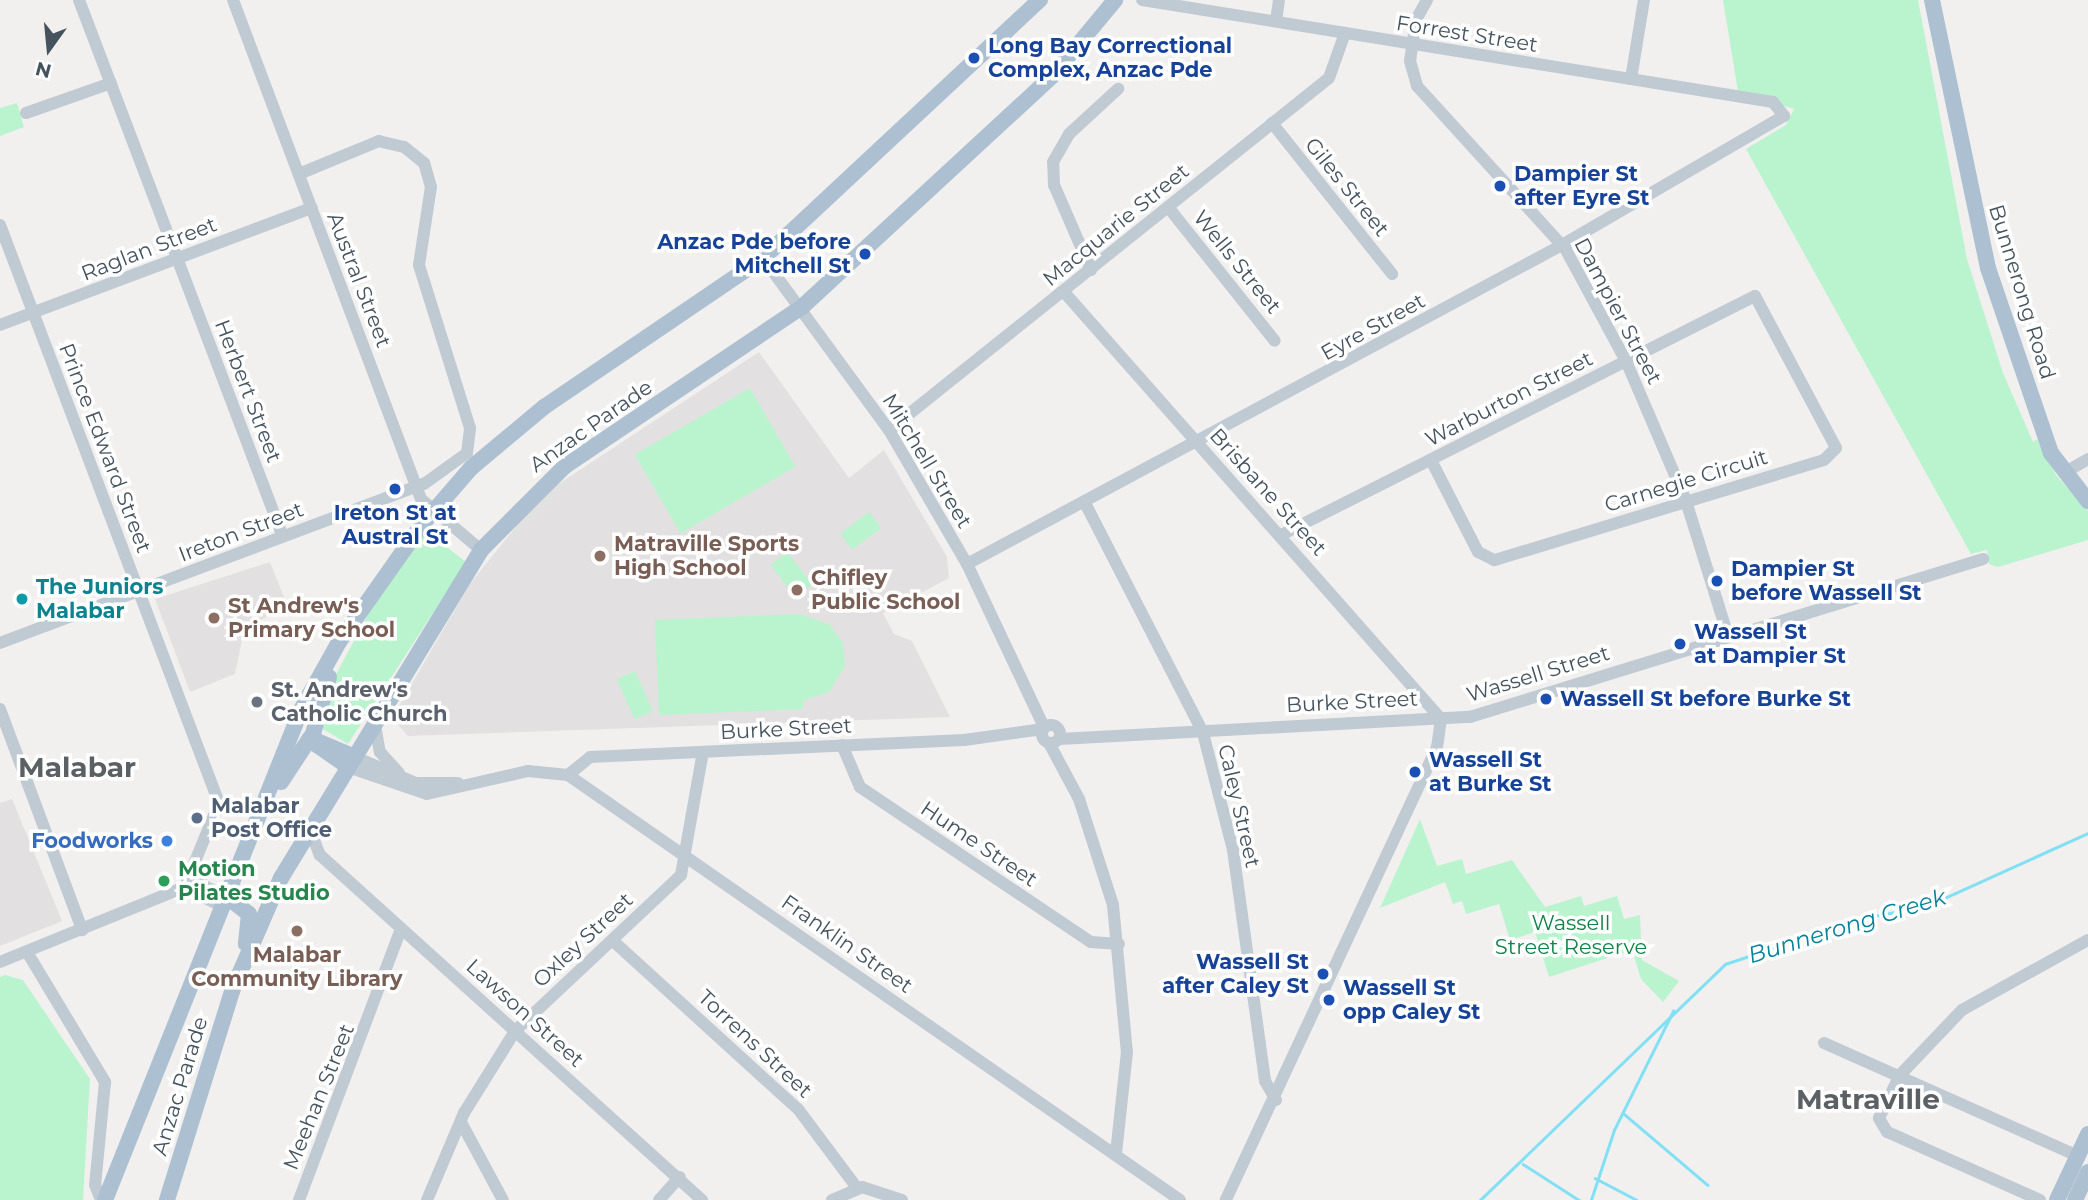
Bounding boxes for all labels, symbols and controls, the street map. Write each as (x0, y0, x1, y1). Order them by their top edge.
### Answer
street label: Forrest Street (1394, 10, 1540, 58)
north arrow (14, 14, 84, 84)
place label: Long Bay Correctional Complex, Anzac Pde (988, 33, 1232, 83)
marker: Long Bay Correctional Complex, Anzac Pde (966, 50, 982, 66)
text: N (33, 57, 54, 83)
street label: Giles Street (1300, 133, 1394, 241)
street label: Macquarie Street (1038, 158, 1194, 292)
place label: Dampier St after Eyre St (1514, 161, 1649, 211)
marker: Dampier St after Eyre St (1492, 178, 1508, 194)
street label: Bunnerong Road (1983, 202, 2061, 382)
street label: Wells Street (1188, 205, 1286, 319)
street label: Austral Street (322, 209, 396, 351)
street label: Raglan Street (78, 212, 220, 286)
place label: Anzac Pde before Mitchell St (657, 229, 851, 279)
street label: Dampier Street (1569, 234, 1667, 388)
marker: Anzac Pde before Mitchell St (857, 246, 873, 262)
street label: Eyre Street (1316, 288, 1430, 366)
street label: Herbert Street (209, 316, 287, 466)
street label: Prince Edward Street (53, 340, 157, 556)
street label: Warburton Street (1421, 346, 1597, 452)
street label: Anzac Parade (525, 374, 657, 478)
street label: Mitchell Street (877, 389, 977, 533)
street label: Brisbane Street (1204, 423, 1332, 561)
street label: Carnegie Circuit (1601, 444, 1771, 518)
marker: Ireton St at Austral St (387, 481, 403, 497)
street label: Ireton Street (175, 497, 307, 567)
place label: Ireton St at Austral St (334, 500, 456, 550)
place label: Matraville Sports High School (614, 531, 799, 581)
marker: Matraville Sports High School (592, 548, 608, 564)
place label: Dampier St before Wassell St (1731, 556, 1921, 606)
place label: Chifley Public School (811, 565, 960, 615)
marker: Dampier St before Wassell St (1709, 573, 1725, 589)
place label: The Juniors Malabar (36, 574, 163, 624)
marker: Chifley Public School (789, 582, 805, 598)
marker: The Juniors Malabar (14, 591, 30, 607)
place label: St Andrew's Primary School (228, 593, 395, 643)
marker: St Andrew's Primary School (206, 610, 222, 626)
place label: Wassell St at Dampier St (1694, 619, 1846, 669)
marker: Wassell St at Dampier St (1672, 636, 1688, 652)
street label: Wassell Street (1464, 640, 1612, 708)
place label: St. Andrew's Catholic Church (271, 677, 447, 727)
street label: Burke Street (1285, 686, 1419, 718)
place label: Wassell St before Burke St (1560, 686, 1851, 712)
marker: Wassell St before Burke St (1538, 691, 1554, 707)
marker: St. Andrew's Catholic Church (249, 694, 265, 710)
street label: Burke Street (719, 713, 853, 745)
street label: Caley Street (1213, 742, 1265, 870)
place label: Wassell St at Burke St (1429, 747, 1551, 797)
district label: Malabar (18, 750, 136, 784)
marker: Wassell St at Burke St (1407, 764, 1423, 780)
place label: Malabar Post Office (211, 793, 332, 843)
street label: Hume Street (916, 796, 1042, 892)
marker: Malabar Post Office (189, 810, 205, 826)
place label: Foodworks (31, 828, 153, 854)
marker: Foodworks (159, 833, 175, 849)
place label: Motion Pilates Studio (178, 856, 330, 906)
marker: Motion Pilates Studio (156, 873, 172, 889)
water label: Bunnerong Creek (1745, 883, 1949, 969)
street label: Oxley Street (528, 887, 638, 993)
street label: Franklin Street (777, 889, 917, 999)
park label: Wassell Street Reserve (1495, 910, 1647, 960)
marker: Malabar Community Library (289, 923, 305, 939)
place label: Malabar Community Library (191, 942, 403, 992)
place label: Wassell St after Caley St (1162, 949, 1309, 999)
street label: Lawson Street (461, 954, 589, 1072)
marker: Wassell St after Caley St (1315, 966, 1331, 982)
place label: Wassell St opp Caley St (1343, 975, 1480, 1025)
street label: Torrens Street (693, 985, 817, 1103)
marker: Wassell St opp Caley St (1321, 992, 1337, 1008)
street label: Anzac Parade (147, 1014, 213, 1158)
street label: Meehan Street (278, 1020, 360, 1174)
district label: Matraville (1796, 1082, 1940, 1116)

